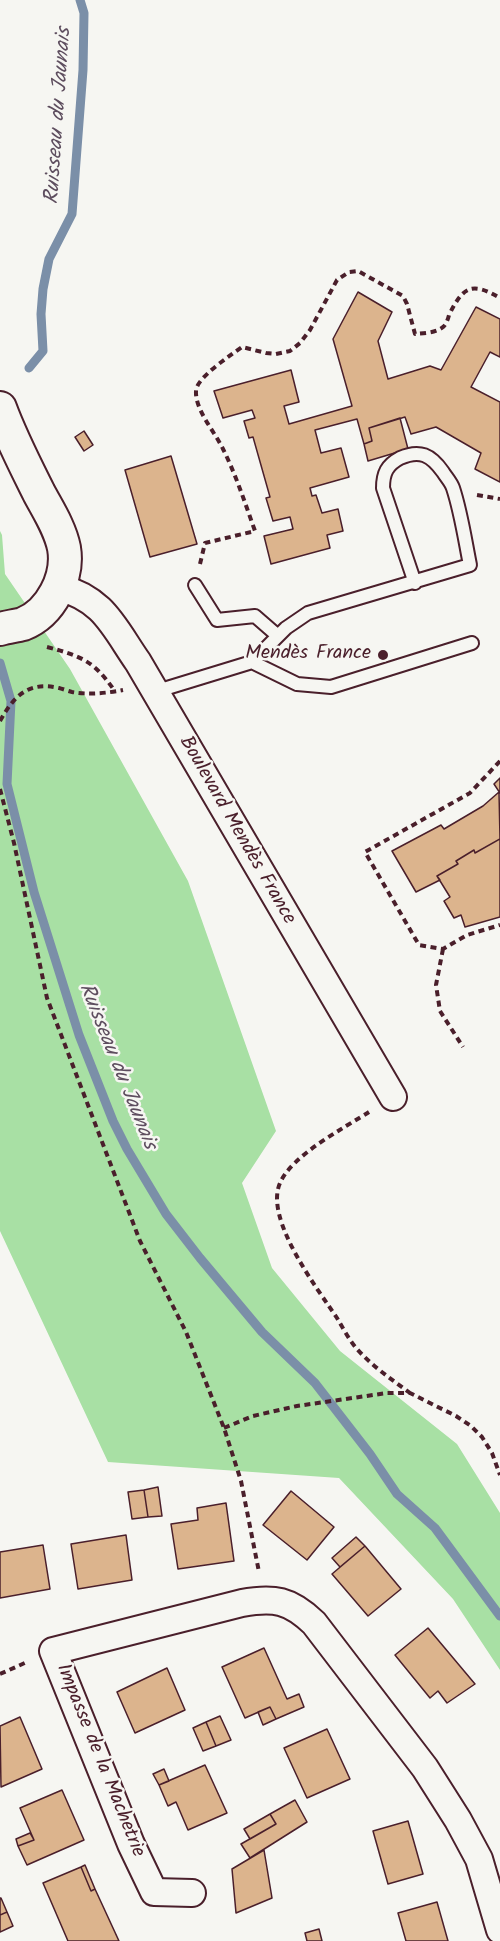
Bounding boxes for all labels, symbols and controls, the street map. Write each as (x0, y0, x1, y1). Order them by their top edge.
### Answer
water label: Ruisseau du Jaunais (41, 27, 79, 205)
place label: Mendès France (245, 643, 371, 667)
marker: Mendès France (376, 648, 390, 662)
street label: Boulevard Mendès France (172, 733, 300, 929)
water label: Ruisseau du Jaunais (71, 980, 161, 1154)
street label: Impasse de la Machetrie (49, 1661, 149, 1861)

